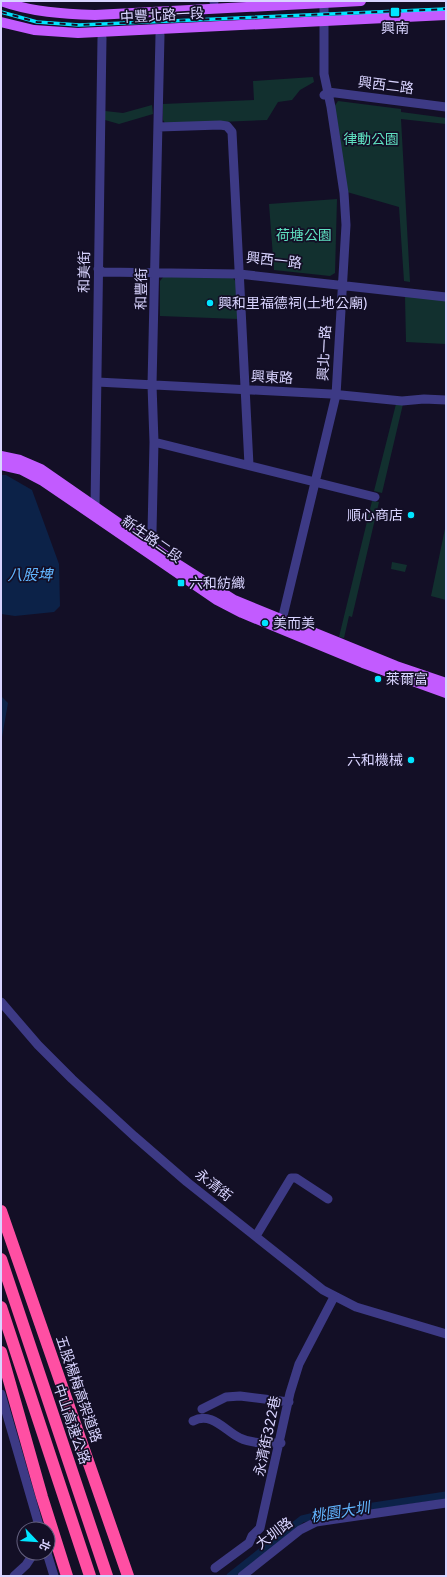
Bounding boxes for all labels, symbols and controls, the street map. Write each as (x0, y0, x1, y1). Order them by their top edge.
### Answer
street label: 中豐北路一段 (120, 4, 204, 25)
marker: 興南 (389, 6, 401, 18)
place label: 興南 (381, 19, 409, 36)
street label: 興西二路 (357, 73, 415, 96)
park label: 律動公園 (343, 130, 399, 147)
park label: 荷塘公園 (276, 226, 332, 243)
street label: 興西一路 (245, 248, 303, 271)
street label: 和美街 (75, 251, 92, 293)
street label: 和豐街 (132, 268, 149, 310)
place label: 興和里福德祠(土地公廟) (218, 294, 368, 311)
marker: 興和里福德祠(土地公廟) (205, 298, 215, 308)
street label: 興北一路 (314, 325, 333, 381)
street label: 興東路 (251, 367, 293, 386)
place label: 順心商店 (347, 506, 403, 523)
marker: 順心商店 (406, 510, 416, 520)
street label: 新生路二段 (119, 512, 186, 566)
water label: 八股埤 (7, 565, 54, 584)
place label: 六和紡織 (189, 574, 245, 591)
marker: 六和紡織 (176, 578, 186, 588)
place label: 美而美 (273, 614, 315, 631)
marker: 美而美 (260, 618, 270, 628)
place label: 萊爾富 (386, 670, 428, 687)
marker: 萊爾富 (373, 674, 383, 684)
place label: 六和機械 (347, 751, 403, 768)
marker: 六和機械 (406, 755, 416, 765)
street label: 永清街 (193, 1165, 236, 1204)
street label: 五股楊梅高架道路 (53, 1333, 106, 1445)
street label: 中山高速公路 (51, 1381, 94, 1466)
street label: 永清街322巷 (250, 1394, 283, 1478)
water label: 桃園大圳 (309, 1497, 373, 1526)
street label: 大圳路 (252, 1513, 296, 1552)
north arrow (16, 1521, 56, 1561)
text: 北 (36, 1537, 54, 1553)

